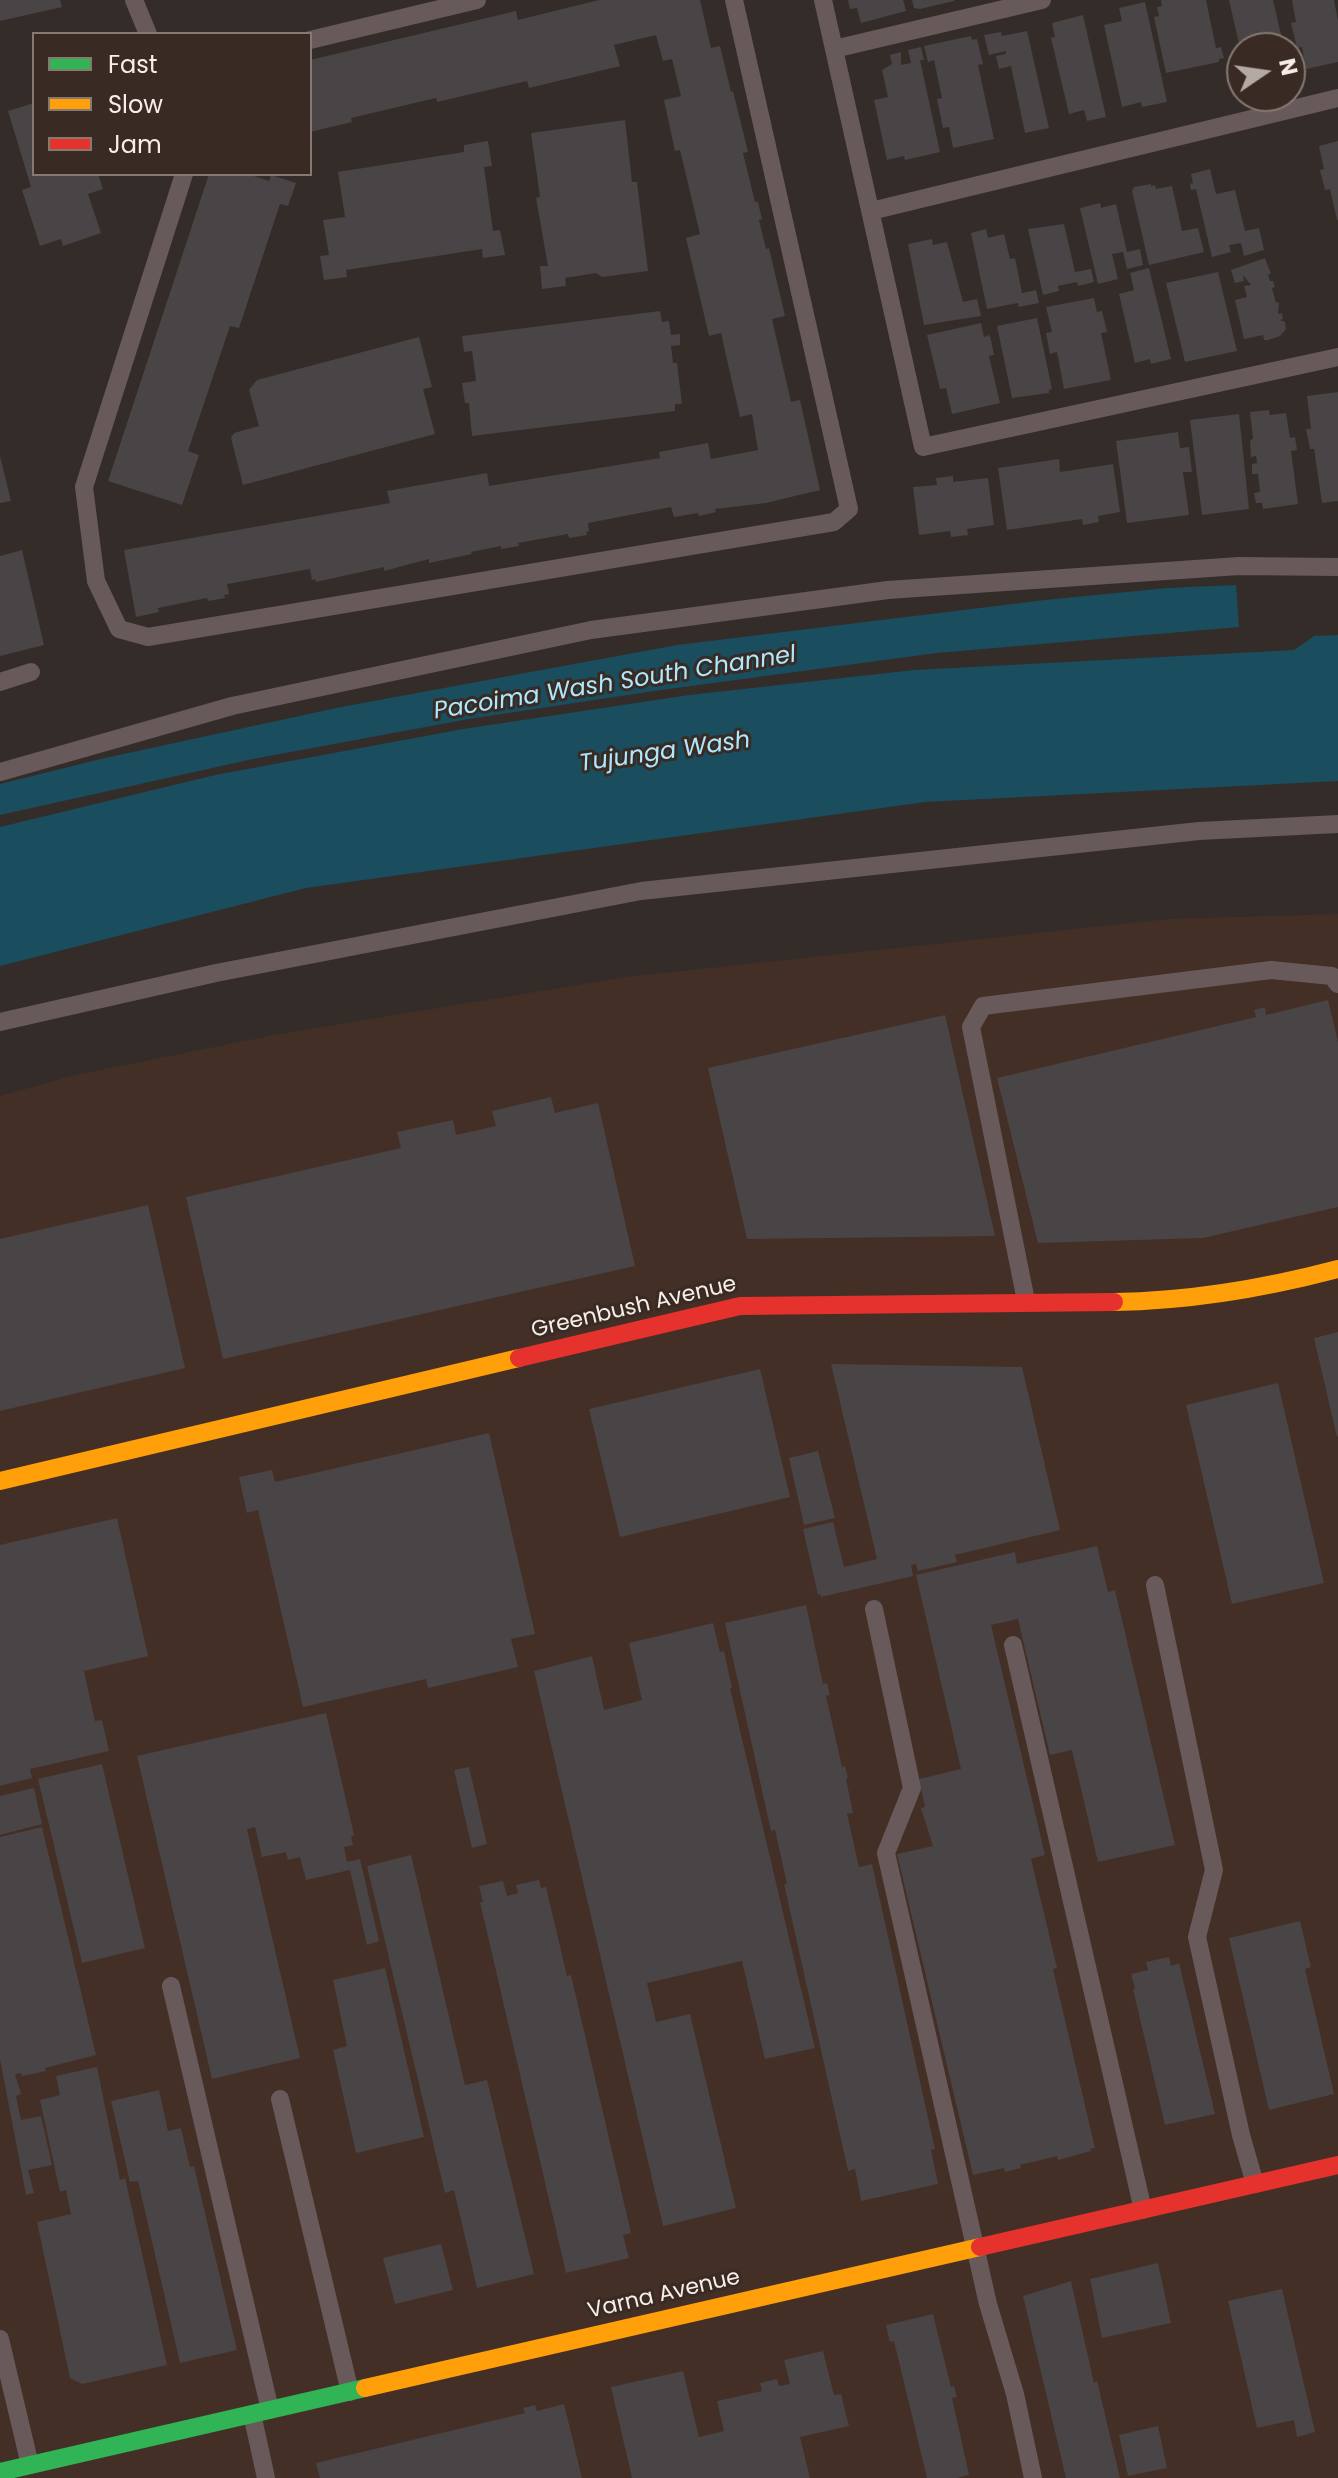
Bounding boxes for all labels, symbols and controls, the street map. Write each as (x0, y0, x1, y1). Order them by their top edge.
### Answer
legend (32, 32, 312, 176)
north arrow (1226, 32, 1306, 112)
text: Fast (108, 48, 158, 81)
text: N (1271, 55, 1305, 78)
text: Slow (108, 88, 163, 121)
text: Jam (108, 128, 162, 161)
water label: Pacoima Wash South Channel (432, 641, 798, 727)
water label: Tujunga Wash (578, 727, 752, 779)
street label: Greenbush Avenue (529, 1272, 739, 1344)
street label: Varna Avenue (585, 2265, 743, 2325)

